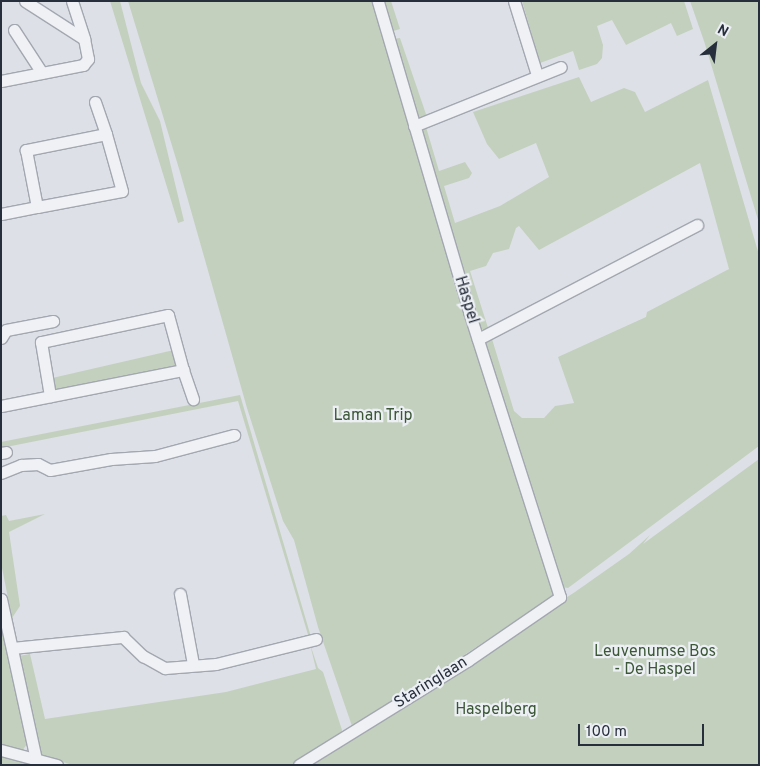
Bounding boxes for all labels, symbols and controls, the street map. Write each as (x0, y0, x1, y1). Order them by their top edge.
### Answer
north arrow (690, 20, 740, 70)
text: N (714, 22, 731, 41)
street label: Haspel (450, 274, 482, 326)
park label: Laman Trip (333, 406, 413, 426)
park label: Leuvenumse Bos - De Haspel (594, 642, 716, 680)
street label: Staringlaan (391, 653, 471, 713)
park label: Haspelberg (455, 700, 537, 720)
scale bar (580, 714, 706, 746)
text: 100 m (586, 723, 627, 742)

